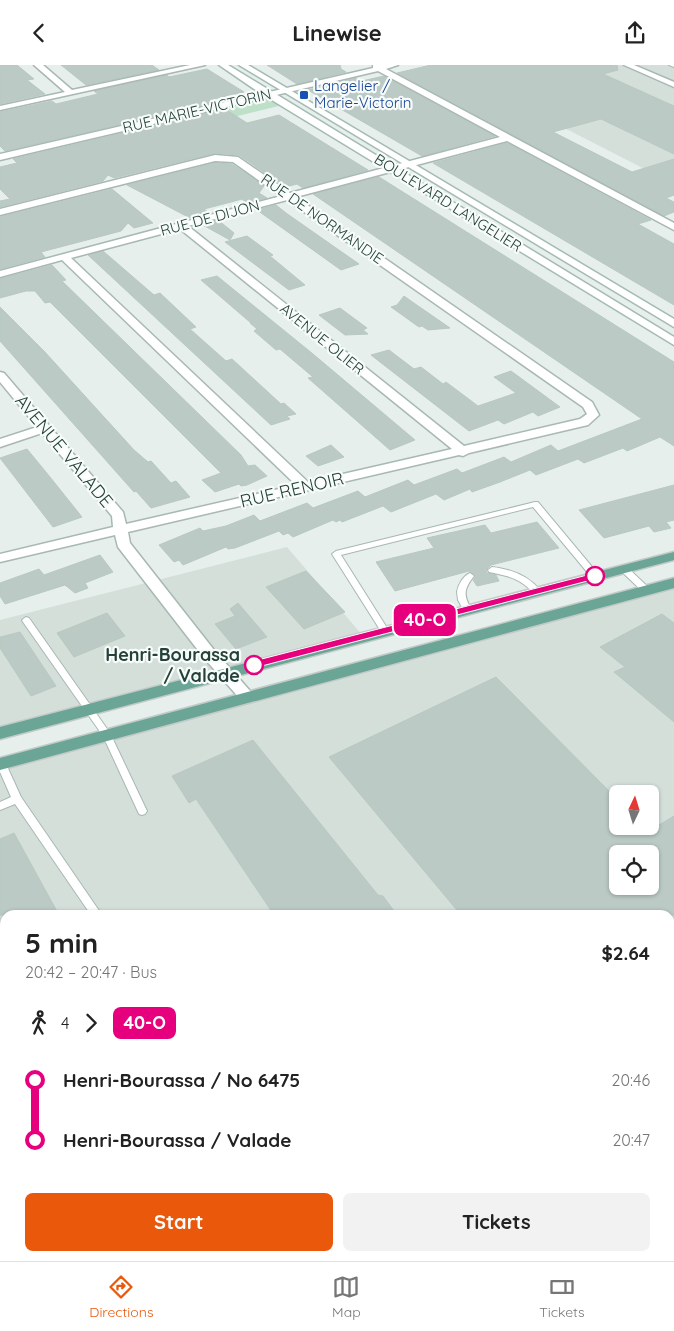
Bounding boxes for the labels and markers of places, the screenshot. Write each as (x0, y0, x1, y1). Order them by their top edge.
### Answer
place label: Langelier / Marie-Victorin (314, 76, 412, 112)
marker: Langelier / Marie-Victorin (298, 89, 310, 101)
unlabelled marker (585, 566, 605, 586)
place label: Henri-Bourassa / Valade (105, 643, 240, 687)
marker: Henri-Bourassa / Valade (244, 655, 264, 675)

